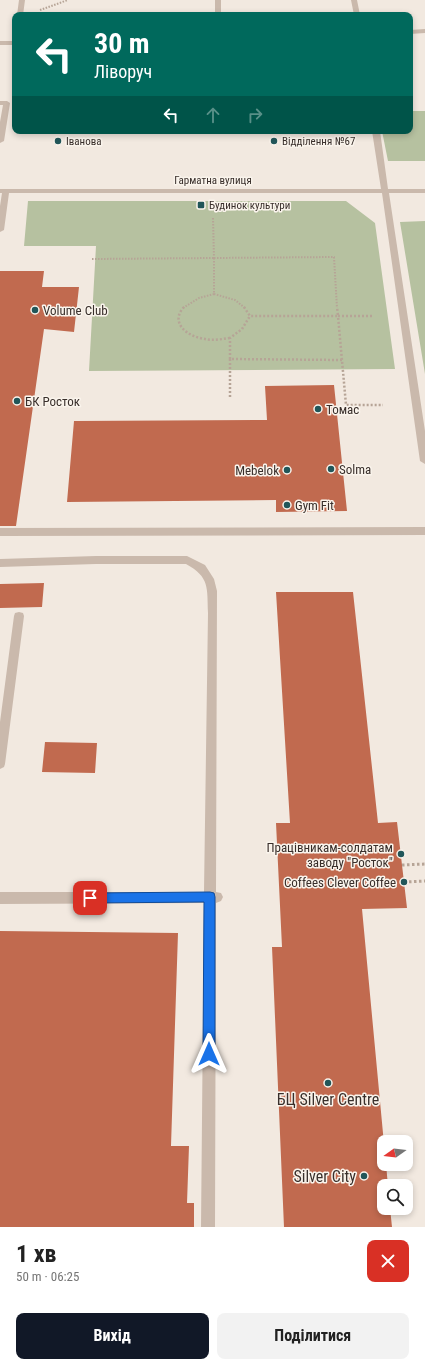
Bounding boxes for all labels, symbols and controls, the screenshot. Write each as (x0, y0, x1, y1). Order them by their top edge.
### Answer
text: 30 m (94, 27, 150, 60)
icon: left (28, 28, 80, 80)
text: Ліворуч (94, 61, 152, 82)
icon: left (160, 104, 182, 126)
icon: ahead (202, 104, 224, 126)
icon: right (244, 104, 266, 126)
place label: Іванова (66, 135, 101, 148)
place label: Відділення №67 (282, 135, 355, 148)
marker: Іванова (53, 136, 63, 146)
marker: Відділення №67 (269, 136, 279, 146)
street label: Гарматна вулиця (174, 174, 252, 187)
place label: Будинок культури (209, 199, 290, 212)
marker: Будинок культури (196, 200, 206, 210)
place label: Volume Club (43, 303, 108, 318)
marker: Volume Club (30, 305, 40, 315)
place label: БК Росток (25, 394, 81, 409)
marker: БК Росток (12, 396, 22, 406)
place label: Томас (326, 402, 359, 417)
marker: Томас (313, 404, 323, 414)
place label: Solma (339, 462, 371, 477)
place label: Mebelok (235, 463, 279, 478)
marker: Solma (326, 464, 336, 474)
marker: Mebelok (282, 465, 292, 475)
place label: Gym Fit (295, 498, 334, 513)
marker: Gym Fit (282, 500, 292, 510)
place label: Працівникам-солдатам заводу "Росток" (266, 840, 393, 870)
marker: Працівникам-солдатам заводу "Росток" (396, 849, 406, 859)
place label: Coffees Clever Coffee (284, 875, 396, 890)
marker: Coffees Clever Coffee (399, 877, 409, 887)
pin (73, 881, 107, 915)
icon: arrive (79, 887, 101, 909)
position arrow (188, 1033, 230, 1075)
marker: БЦ Silver Centre (323, 1078, 333, 1088)
place label: БЦ Silver Centre (277, 1090, 379, 1109)
north arrow (377, 1135, 413, 1171)
map controls (377, 1135, 413, 1215)
place label: Silver City (293, 1167, 356, 1186)
marker: Silver City (359, 1171, 369, 1181)
button: search (377, 1179, 413, 1215)
text: 1 хв (16, 1240, 56, 1268)
button: close (367, 1240, 409, 1282)
text: 50 m · 06:25 (16, 1269, 79, 1284)
button: Вихід (16, 1313, 209, 1359)
button: Поділитися (217, 1313, 409, 1359)

